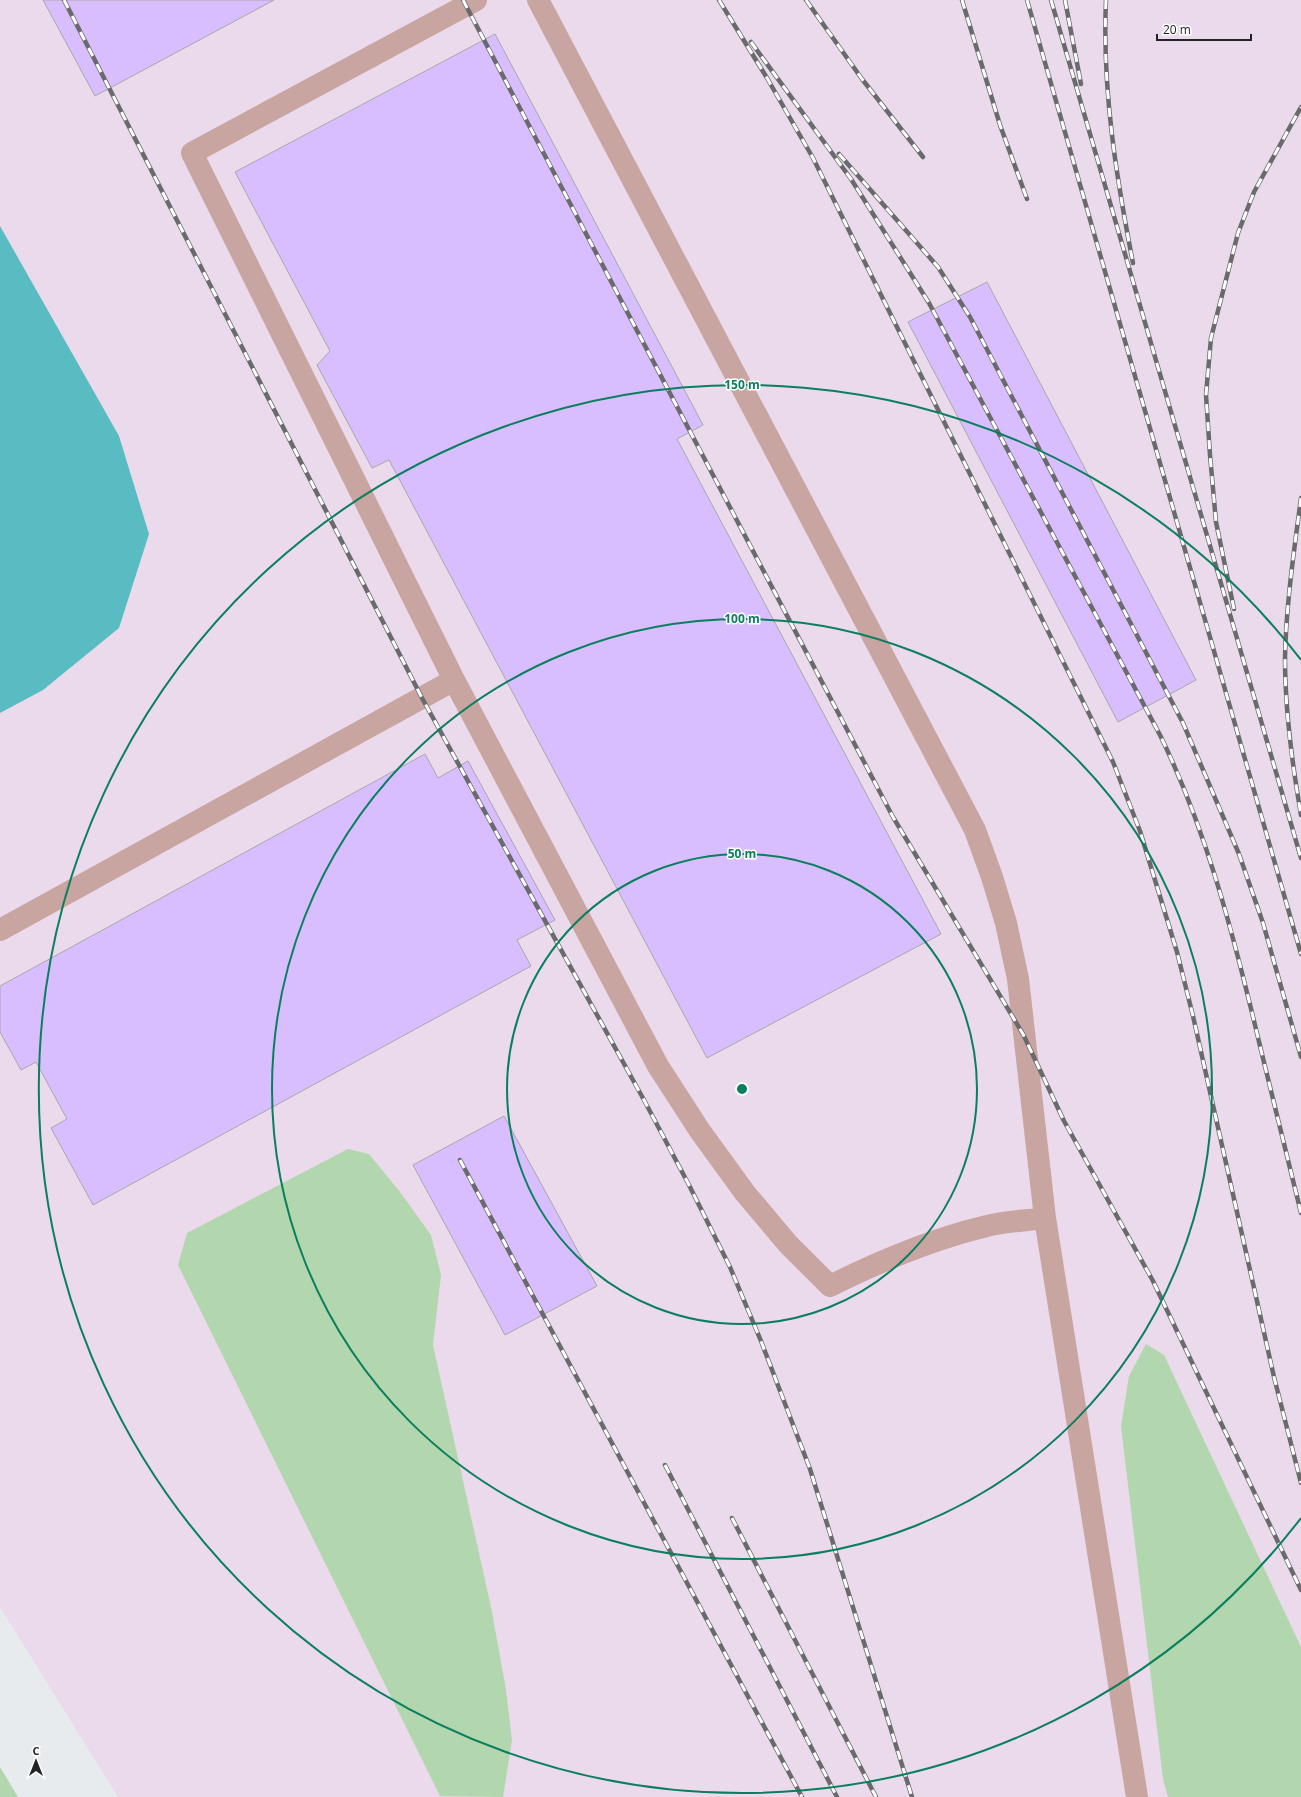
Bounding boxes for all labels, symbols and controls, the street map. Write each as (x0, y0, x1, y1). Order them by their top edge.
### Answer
scale bar (1157, 16, 1251, 42)
text: 20 m (1163, 21, 1191, 38)
text: 150 m (724, 376, 760, 393)
text: 100 m (724, 610, 760, 627)
text: 50 m (728, 845, 756, 862)
centre of rings (735, 1082, 749, 1096)
north arrow (16, 1741, 56, 1781)
text: С (32, 1743, 40, 1758)

